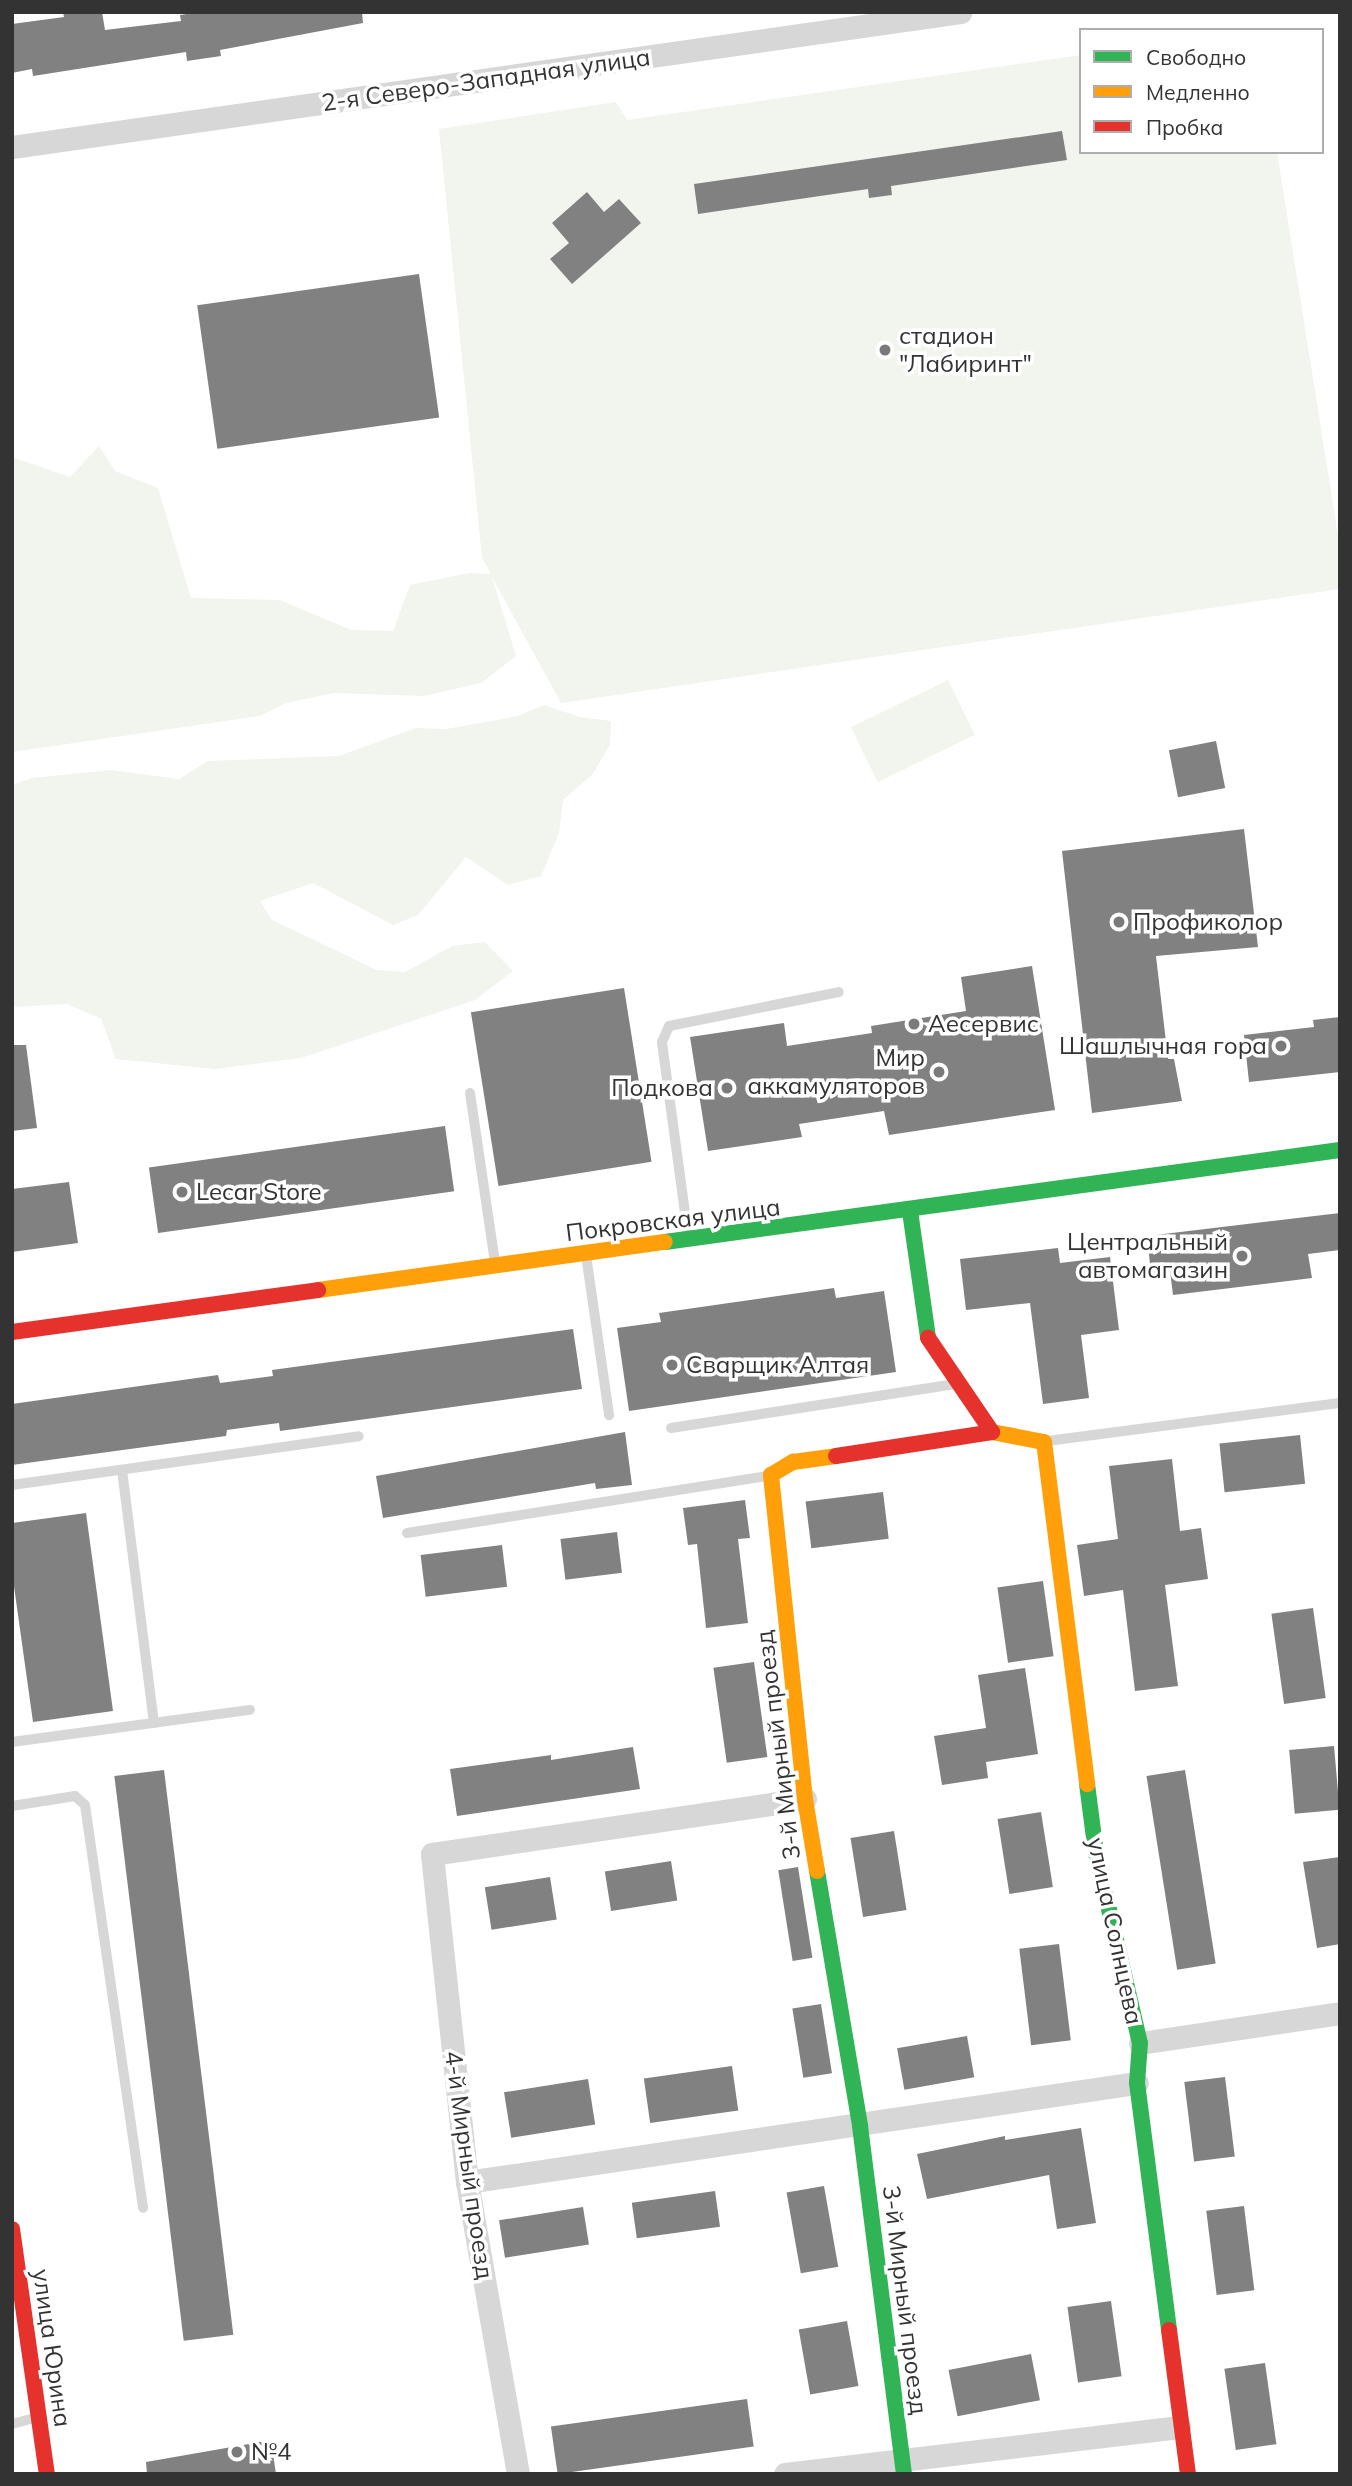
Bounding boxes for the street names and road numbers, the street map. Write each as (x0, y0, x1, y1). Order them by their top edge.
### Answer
street label: 2-я Северо-Западная улица (320, 43, 652, 117)
street label: Покровская улица (564, 1193, 782, 1247)
street label: 3-й Мирный проезд (750, 1629, 806, 1861)
street label: улица Солнцева (1081, 1835, 1149, 2027)
street label: 4-й Мирный проезд (439, 2049, 499, 2281)
street label: 3-й Мирный проезд (877, 2184, 933, 2416)
street label: улица Юрина (27, 2267, 77, 2429)

